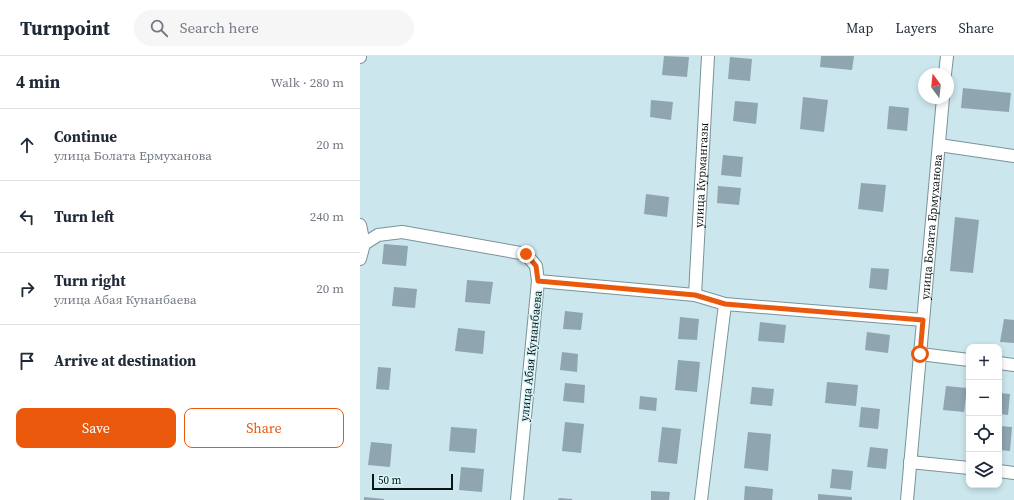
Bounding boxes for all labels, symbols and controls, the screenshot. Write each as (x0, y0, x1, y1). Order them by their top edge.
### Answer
search box (134, 10, 414, 46)
text: Turnpoint (20, 15, 110, 41)
icon: search (148, 17, 170, 39)
text: Search here (180, 17, 259, 38)
text: Map (846, 18, 873, 38)
text: Layers (895, 18, 937, 38)
text: Share (959, 18, 994, 38)
north arrow (918, 68, 954, 104)
text: 4 min (16, 70, 60, 94)
text: Walk · 280 m (271, 74, 344, 91)
street label: улица Курмангазы (691, 122, 712, 228)
text: Continue (54, 126, 117, 147)
icon: ahead (16, 134, 38, 156)
text: 20 m (316, 136, 344, 153)
text: улица Болата Ермуханова (54, 147, 212, 164)
street label: улица Болата Ермуханова (917, 153, 946, 300)
icon: left (16, 206, 38, 228)
text: Turn left (54, 206, 114, 227)
text: 240 m (310, 208, 344, 225)
route end (517, 245, 535, 263)
text: Turn right (54, 270, 126, 291)
icon: right (16, 278, 38, 300)
text: 20 m (316, 280, 344, 297)
street label: улица Абая Кунанбаева (516, 289, 546, 422)
text: улица Абая Кунанбаева (54, 291, 197, 308)
map controls (966, 344, 1002, 488)
button: + (966, 344, 1002, 380)
route start (911, 345, 929, 363)
icon: arrive (16, 350, 38, 372)
text: Arrive at destination (54, 350, 196, 371)
button: − (966, 380, 1002, 416)
button: Save (16, 408, 176, 448)
button: Share (184, 408, 344, 448)
button: locate (966, 416, 1002, 452)
button: layers (966, 452, 1002, 488)
scale bar (372, 472, 453, 491)
text: 50 m (378, 473, 401, 488)

